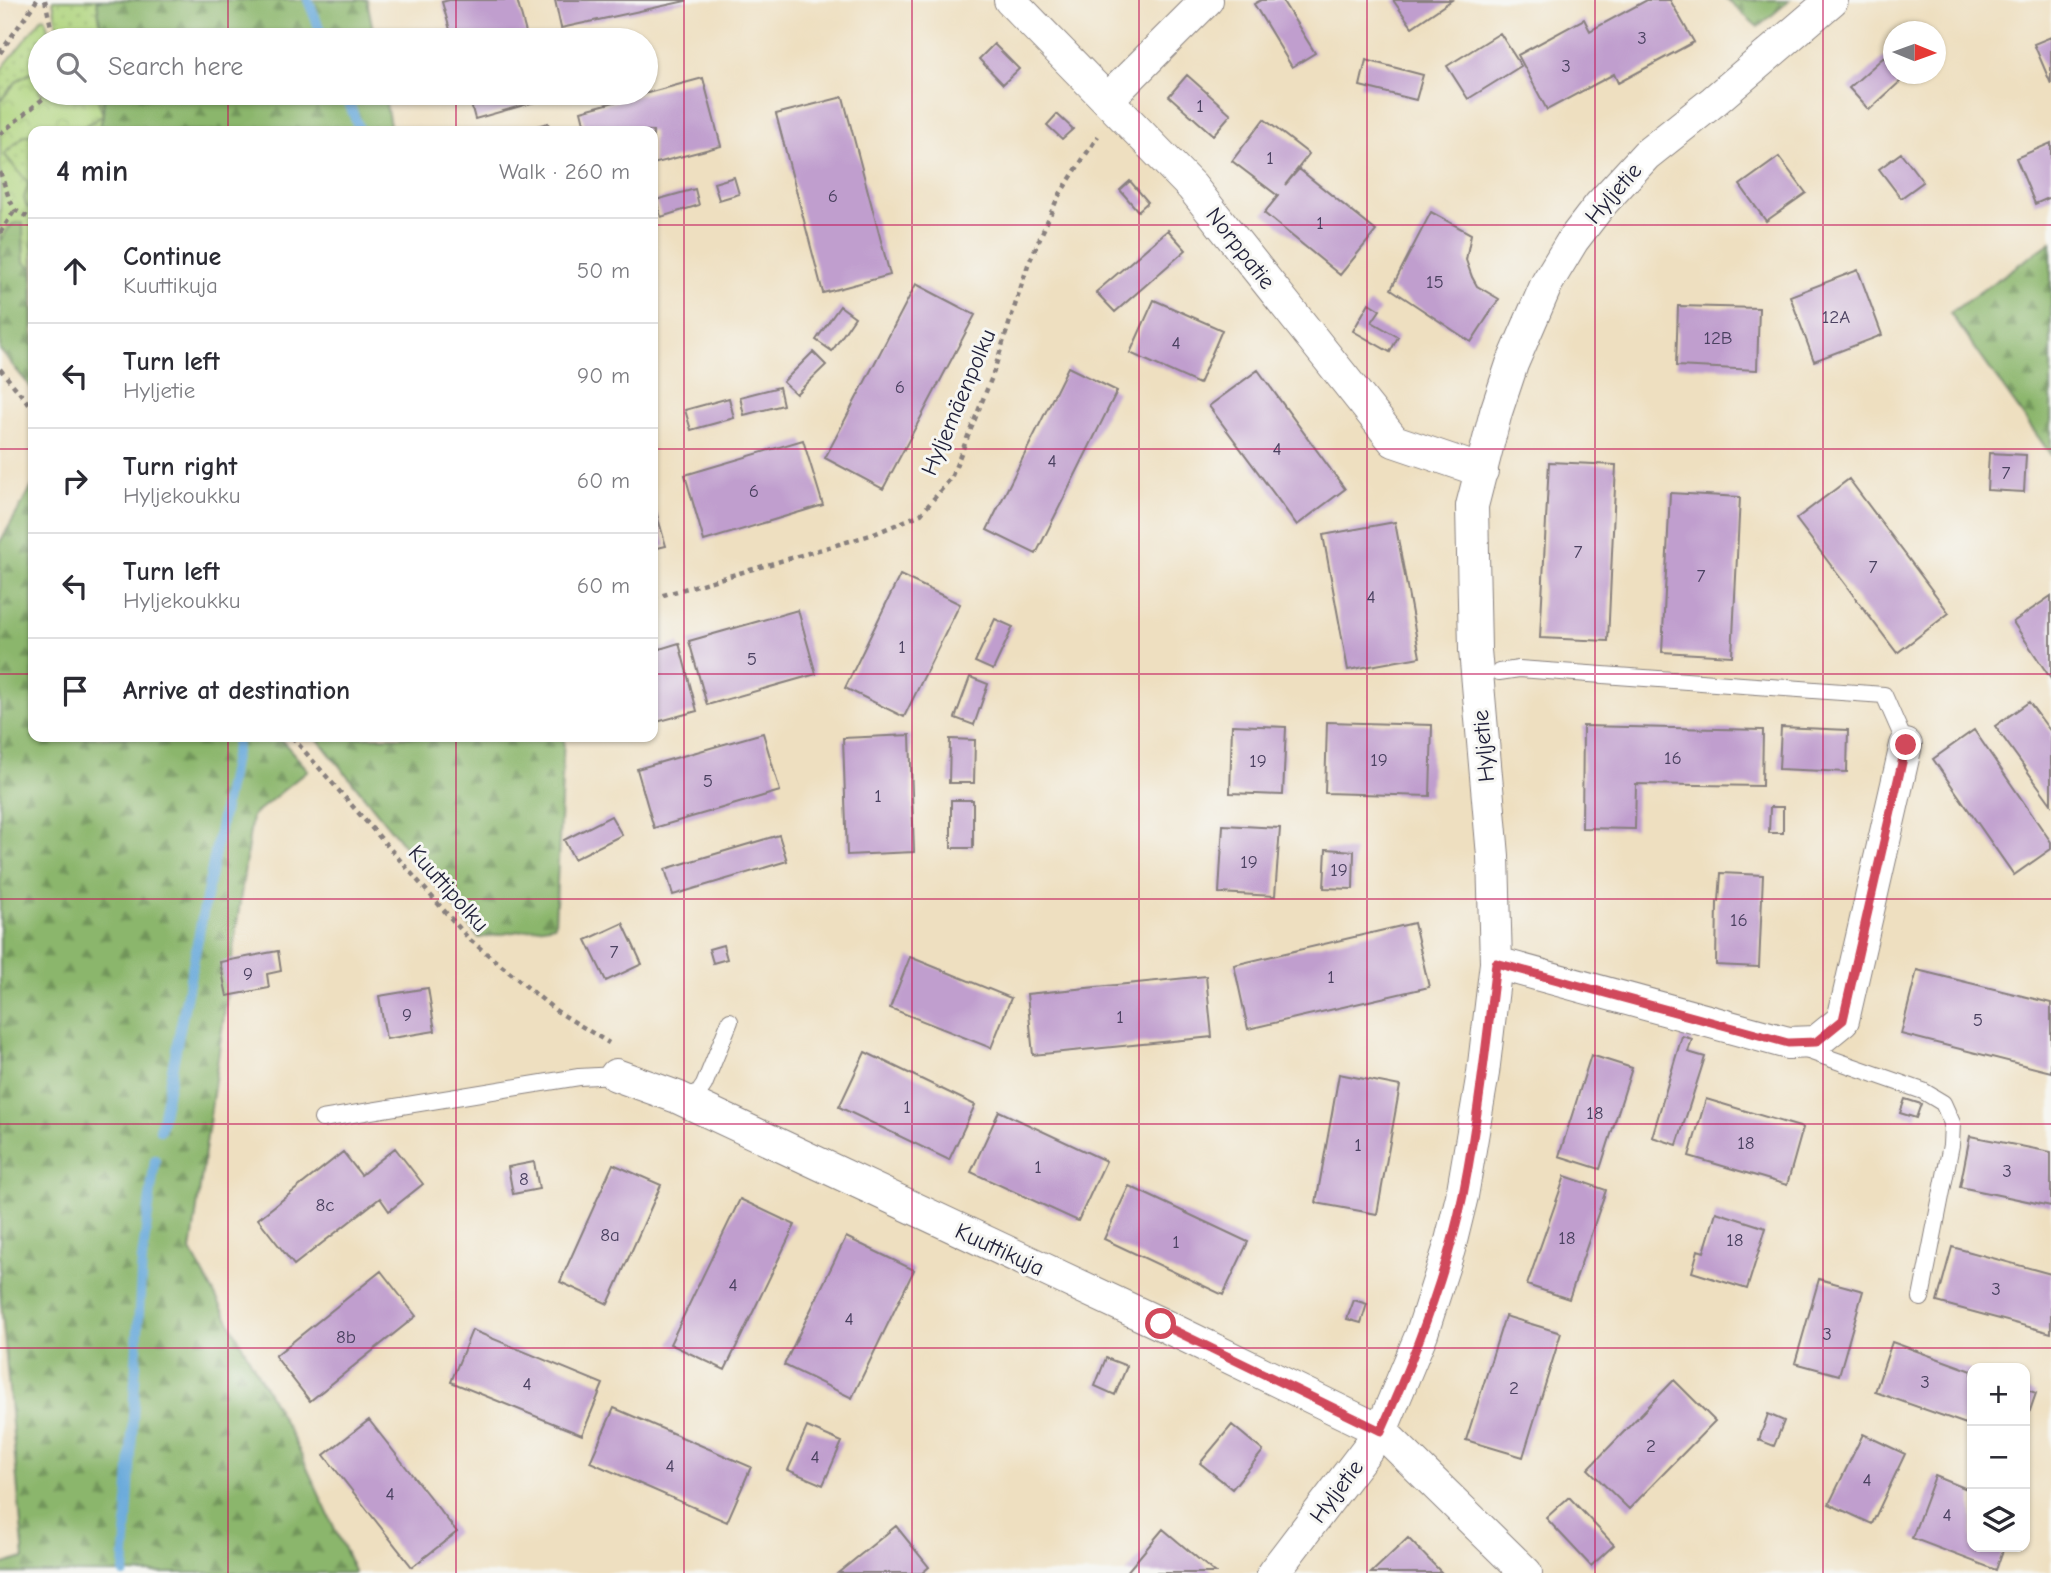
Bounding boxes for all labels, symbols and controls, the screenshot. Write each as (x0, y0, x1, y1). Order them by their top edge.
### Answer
north arrow (1883, 21, 1946, 84)
house number: 3 (1637, 27, 1647, 49)
search box (28, 28, 658, 105)
icon: search (52, 48, 90, 86)
text: Search here (108, 52, 243, 82)
house number: 3 (1561, 55, 1571, 77)
house number: 1 (1196, 95, 1204, 117)
house number: 1 (1266, 147, 1274, 169)
text: 4 min (56, 154, 128, 189)
street label: Hyljetie (1579, 157, 1647, 229)
text: Walk · 260 m (499, 158, 630, 185)
house number: 6 (828, 185, 838, 207)
street label: Norppatie (1200, 202, 1281, 294)
house number: 1 (1316, 212, 1324, 234)
text: Continue (123, 242, 221, 272)
icon: ahead (56, 252, 94, 290)
text: 50 m (577, 257, 630, 284)
house number: 15 (1426, 271, 1444, 293)
text: Kuuttikuja (123, 272, 218, 299)
house number: 12A (1822, 306, 1850, 328)
street label: Hyljemäenpolku (915, 325, 1001, 479)
house number: 12B (1703, 327, 1733, 349)
house number: 4 (1171, 332, 1181, 354)
text: Turn left (123, 347, 220, 377)
icon: left (56, 357, 94, 395)
text: 90 m (577, 362, 630, 389)
house number: 6 (895, 376, 905, 398)
text: Hyljetie (123, 377, 195, 404)
house number: 4 (1272, 438, 1282, 460)
house number: 4 (1047, 450, 1057, 472)
text: Turn right (123, 452, 237, 482)
icon: right (56, 462, 94, 500)
house number: 7 (2002, 462, 2011, 484)
text: 60 m (577, 467, 630, 494)
house number: 6 (749, 480, 759, 502)
text: Hyljekoukku (123, 482, 240, 509)
house number: 7 (1574, 541, 1583, 563)
house number: 7 (1869, 556, 1878, 578)
text: Turn left (123, 557, 220, 587)
house number: 7 (1697, 565, 1706, 587)
icon: left (56, 567, 94, 605)
text: 60 m (577, 572, 630, 599)
house number: 4 (1366, 586, 1376, 608)
text: Hyljekoukku (123, 587, 240, 614)
house number: 1 (898, 636, 906, 658)
house number: 5 (747, 648, 757, 670)
icon: arrive (56, 672, 94, 710)
text: Arrive at destination (123, 676, 350, 706)
street label: Hyljetie (1467, 709, 1500, 783)
route end (1890, 729, 1921, 760)
house number: 16 (1664, 747, 1682, 769)
house number: 19 (1370, 749, 1388, 771)
house number: 19 (1249, 750, 1267, 772)
house number: 5 (703, 770, 713, 792)
house number: 1 (874, 785, 882, 807)
street label: Kuuttipolku (403, 840, 494, 937)
house number: 19 (1240, 851, 1258, 873)
house number: 19 (1330, 859, 1348, 881)
house number: 16 (1730, 909, 1748, 931)
house number: 7 (610, 941, 619, 963)
house number: 9 (243, 963, 253, 985)
house number: 1 (1327, 966, 1335, 988)
house number: 9 (402, 1004, 412, 1026)
house number: 1 (1116, 1006, 1124, 1028)
house number: 5 (1973, 1009, 1983, 1031)
house number: 1 (903, 1096, 911, 1118)
house number: 18 (1586, 1102, 1604, 1124)
house number: 18 (1737, 1132, 1755, 1154)
house number: 1 (1354, 1134, 1362, 1156)
house number: 1 (1034, 1156, 1042, 1178)
house number: 3 (2002, 1160, 2012, 1182)
house number: 8 (519, 1168, 529, 1190)
house number: 8c (316, 1194, 334, 1216)
street label: Kuuttikuja (951, 1217, 1049, 1282)
house number: 8a (600, 1224, 620, 1246)
house number: 18 (1558, 1227, 1576, 1249)
house number: 18 (1726, 1229, 1744, 1251)
house number: 1 (1172, 1231, 1180, 1253)
house number: 4 (728, 1274, 738, 1296)
house number: 3 (1991, 1278, 2001, 1300)
house number: 4 (844, 1308, 854, 1330)
route start (1145, 1308, 1176, 1339)
house number: 3 (1822, 1323, 1832, 1345)
house number: 8b (336, 1326, 356, 1348)
map controls (1967, 1363, 2030, 1552)
button: + (1967, 1363, 2030, 1426)
house number: 3 (1920, 1371, 1930, 1393)
house number: 4 (522, 1373, 532, 1395)
house number: 2 (1509, 1377, 1519, 1399)
button: − (1967, 1426, 2030, 1489)
house number: 2 (1646, 1435, 1656, 1457)
house number: 4 (810, 1446, 820, 1468)
street label: Hyljetie (1304, 1454, 1369, 1528)
house number: 4 (665, 1455, 675, 1477)
house number: 4 (1862, 1469, 1872, 1491)
house number: 4 (385, 1483, 395, 1505)
button: layers (1967, 1489, 2030, 1552)
house number: 4 (1942, 1504, 1952, 1526)

